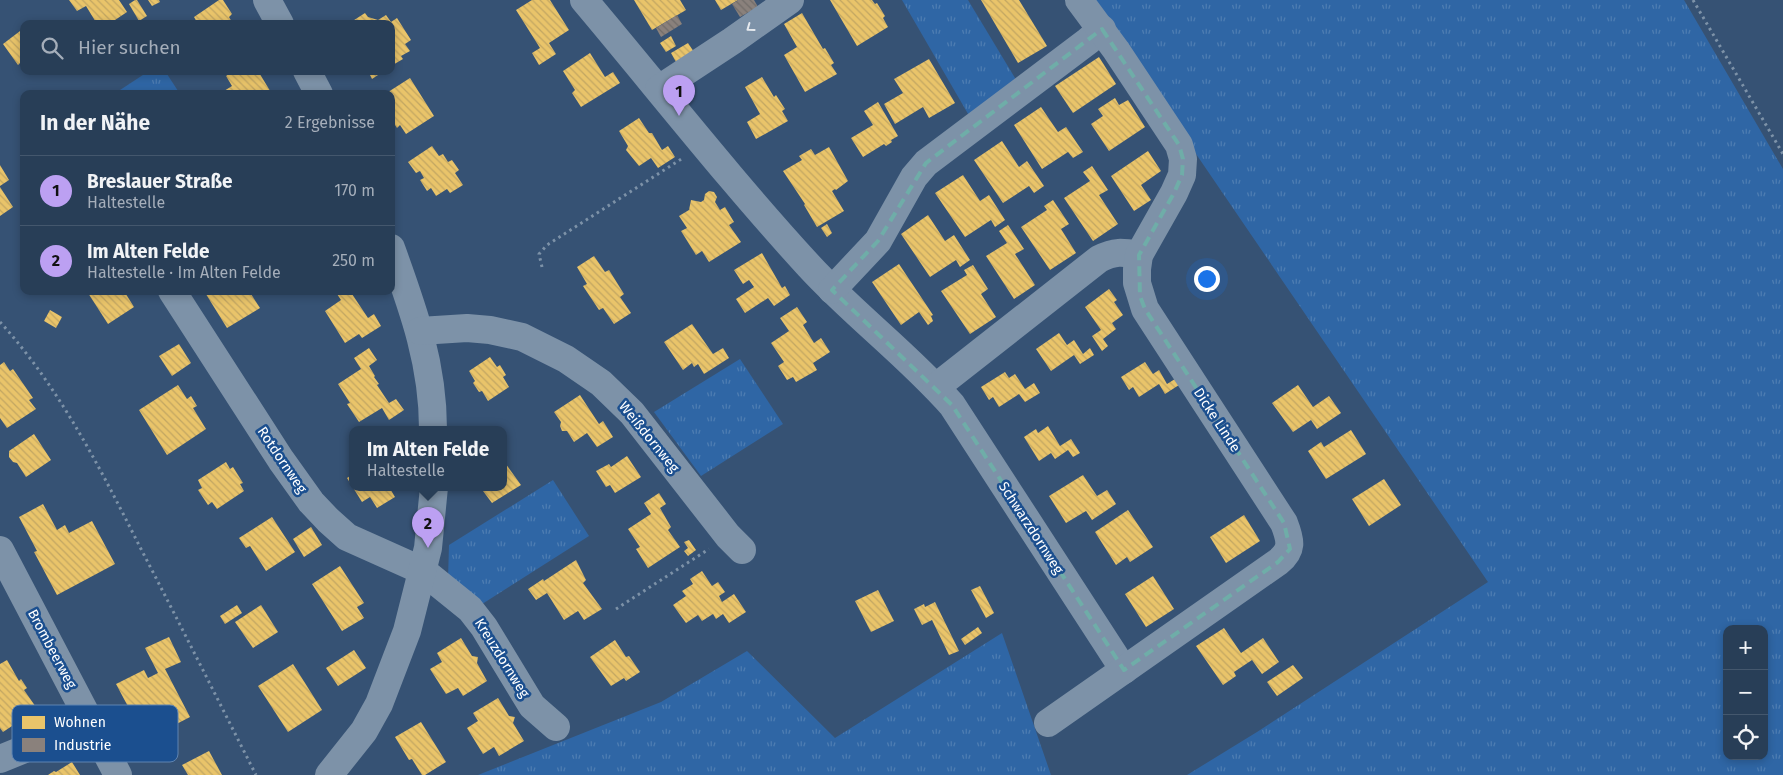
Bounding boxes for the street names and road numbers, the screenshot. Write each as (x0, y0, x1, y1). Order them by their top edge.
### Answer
street label: Dicke Linde (1190, 385, 1244, 455)
street label: Weißdornweg (615, 398, 683, 476)
street label: Rotdornweg (254, 424, 311, 497)
street label: Schwarzdornweg (995, 479, 1067, 578)
street label: Brombeerweg (24, 606, 80, 692)
street label: Kreuzdornweg (471, 615, 533, 701)

